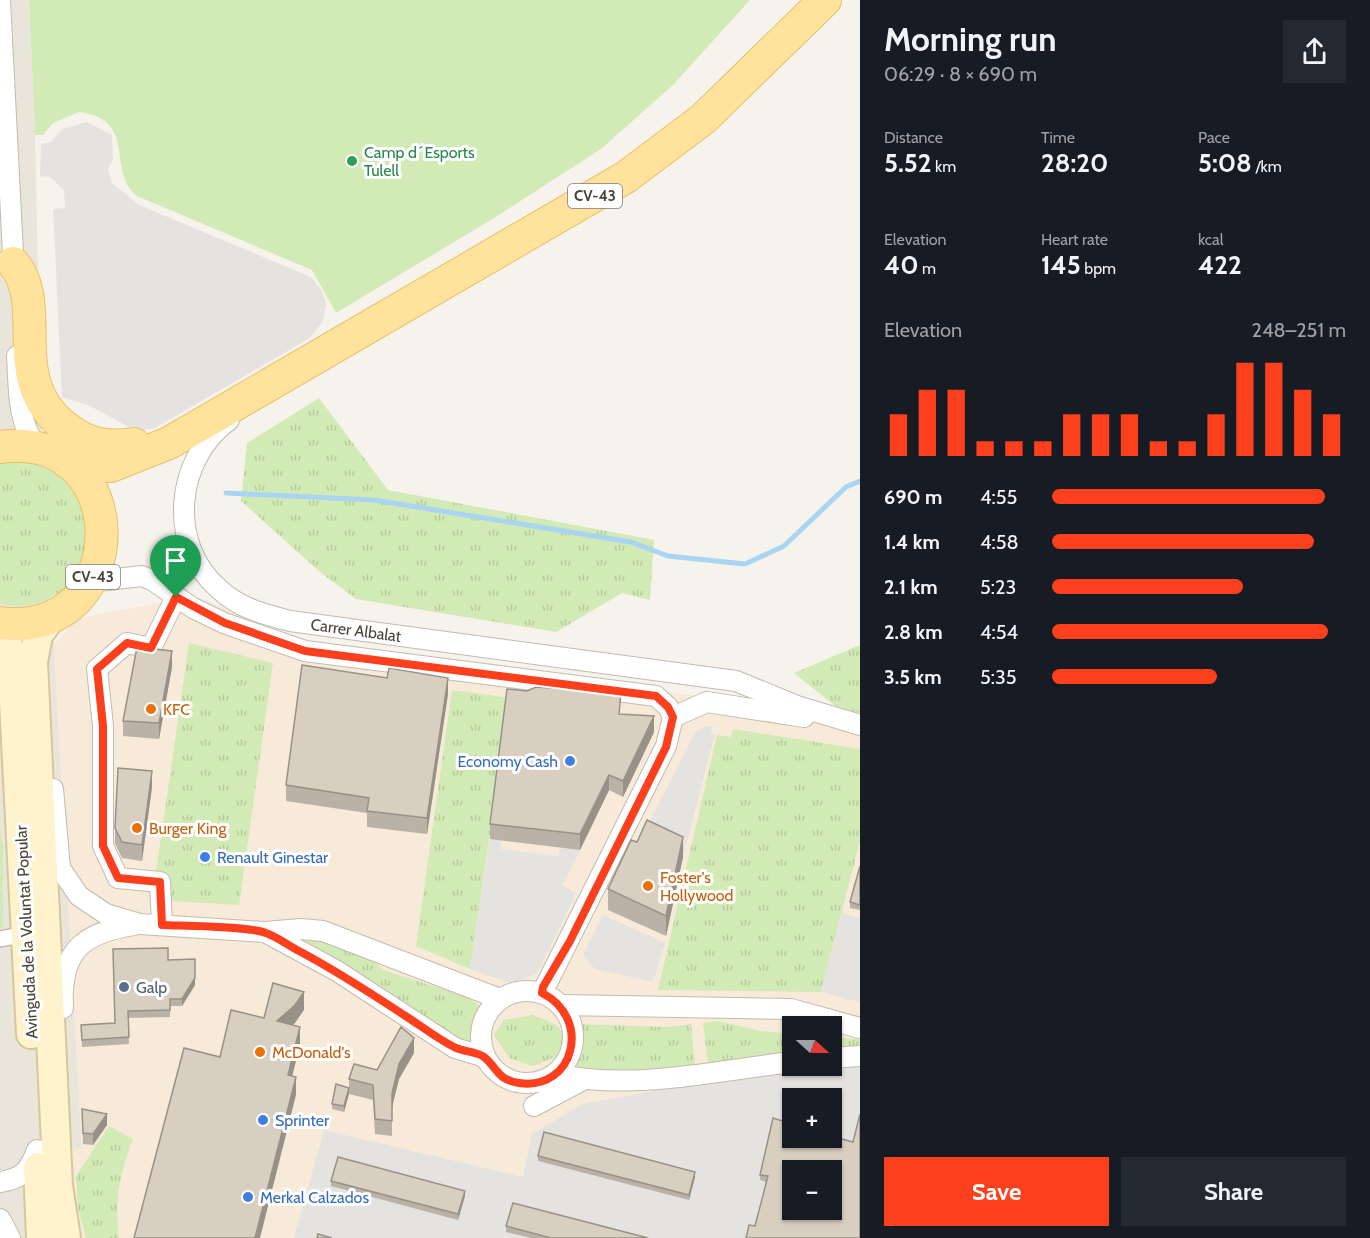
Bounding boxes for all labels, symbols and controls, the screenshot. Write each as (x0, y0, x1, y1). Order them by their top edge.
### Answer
text: Morning run (884, 19, 1056, 59)
button: share (1283, 20, 1346, 83)
text: 06:29 · 8 × 690 m (884, 62, 1037, 86)
text: Distance (884, 128, 943, 147)
text: Time (1041, 128, 1075, 147)
text: Pace (1198, 128, 1230, 147)
place label: Camp d´Esports Tulell (364, 143, 475, 180)
text: 5.52 (884, 147, 931, 179)
text: 28:20 (1041, 147, 1108, 179)
text: 5:08 (1198, 147, 1252, 179)
marker: Camp d´Esports Tulell (345, 154, 359, 168)
text: km (931, 157, 956, 176)
text: /km (1252, 157, 1282, 176)
road number: CV-43 (568, 184, 622, 208)
text: Elevation (884, 230, 947, 249)
text: Heart rate (1041, 230, 1108, 249)
text: kcal (1198, 230, 1224, 249)
text: 40 (884, 249, 919, 281)
text: 145 (1041, 249, 1081, 281)
text: 422 (1198, 249, 1242, 281)
text: m (919, 259, 936, 278)
text: bpm (1081, 259, 1116, 278)
text: Elevation (884, 318, 962, 342)
text: 248–251 m (1251, 318, 1346, 342)
text: 690 m (884, 485, 942, 509)
text: 4:55 (980, 485, 1017, 509)
text: 1.4 km (884, 530, 940, 554)
text: 4:58 (980, 530, 1019, 554)
pin (150, 535, 201, 597)
icon: arrive (159, 544, 192, 577)
road number: CV-43 (66, 565, 120, 589)
text: 2.1 km (884, 575, 938, 599)
text: 5:23 (980, 575, 1016, 599)
street label: Carrer Albalat (310, 615, 403, 646)
text: 2.8 km (884, 620, 943, 644)
text: 4:54 (980, 620, 1018, 644)
text: 3.5 km (884, 665, 942, 689)
text: 5:35 (980, 665, 1017, 689)
place label: KFC (163, 700, 190, 719)
marker: KFC (144, 702, 158, 716)
place label: Economy Cash (457, 752, 558, 771)
marker: Economy Cash (563, 754, 577, 768)
place label: Burger King (149, 819, 227, 838)
marker: Burger King (130, 821, 144, 835)
street label: Avinguda de la Voluntat Popular (11, 824, 42, 1039)
place label: Renault Ginestar (217, 848, 329, 867)
marker: Renault Ginestar (198, 850, 212, 864)
place label: Foster's Hollywood (660, 868, 733, 905)
marker: Foster's Hollywood (641, 879, 655, 893)
place label: Galp (136, 978, 167, 997)
marker: Galp (117, 980, 131, 994)
north arrow (782, 1016, 842, 1076)
map controls (782, 1016, 842, 1220)
place label: McDonald's (272, 1043, 351, 1062)
marker: McDonald's (253, 1045, 267, 1059)
button: + (782, 1088, 842, 1148)
place label: Sprinter (275, 1111, 330, 1130)
marker: Sprinter (256, 1113, 270, 1127)
button: Save (884, 1157, 1109, 1226)
button: Share (1121, 1157, 1346, 1226)
button: − (782, 1160, 842, 1220)
place label: Merkal Calzados (260, 1188, 369, 1207)
marker: Merkal Calzados (241, 1190, 255, 1204)

